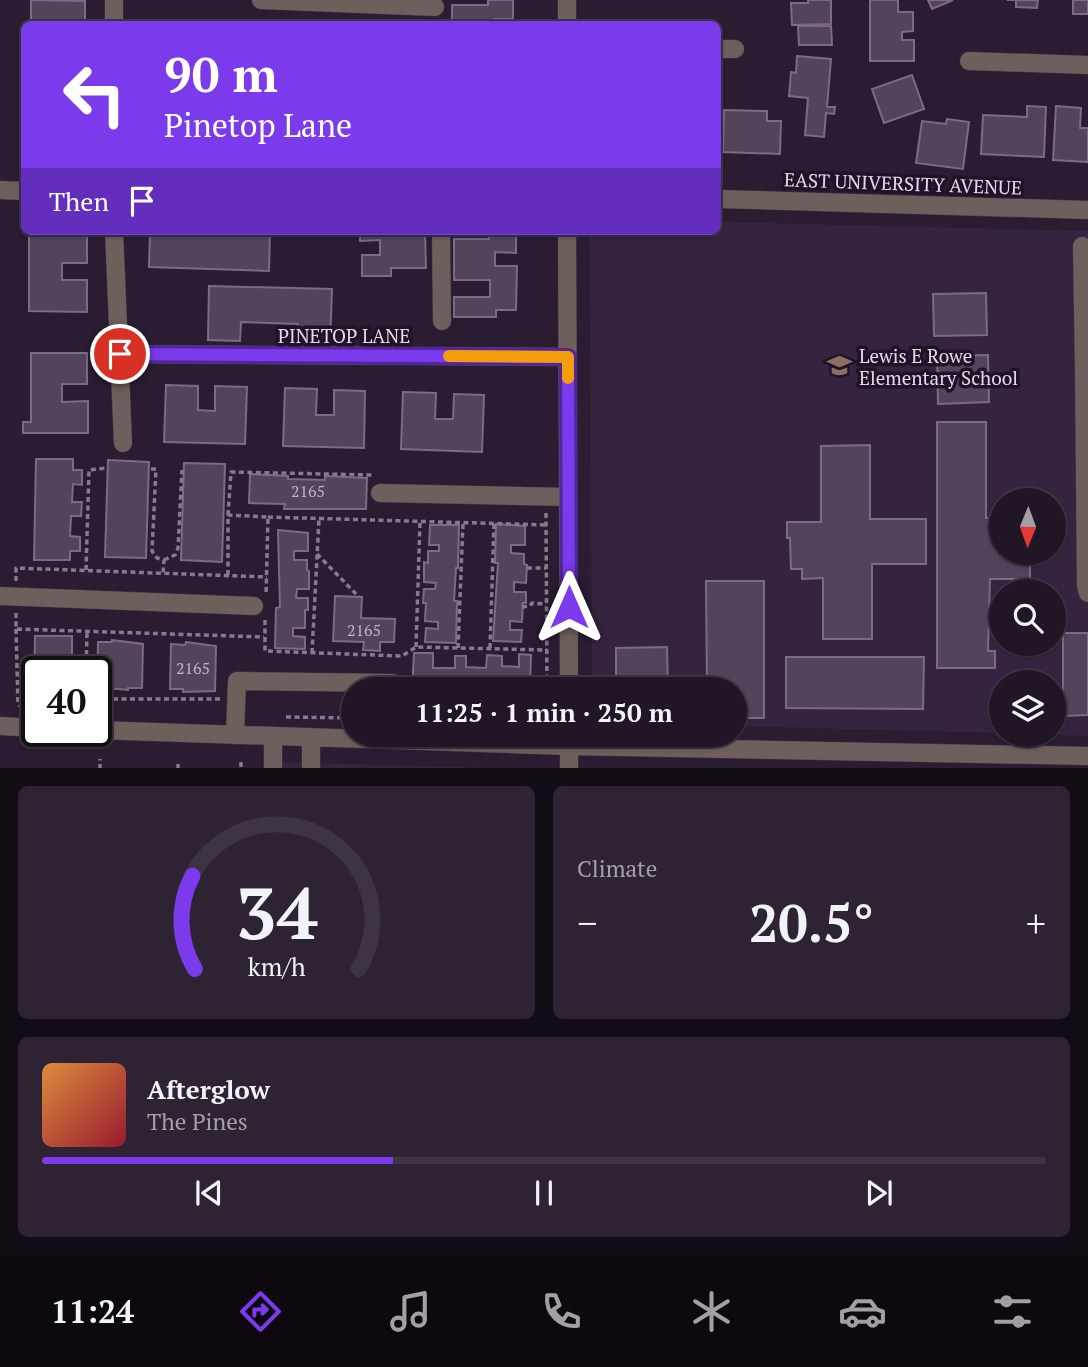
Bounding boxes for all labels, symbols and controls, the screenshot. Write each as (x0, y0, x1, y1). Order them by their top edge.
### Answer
text: 90 m (164, 41, 278, 106)
icon: left (49, 49, 140, 140)
text: Pinetop Lane (164, 104, 352, 146)
street label: EAST UNIVERSITY AVENUE (784, 166, 1022, 200)
icon: arrive (123, 182, 161, 220)
text: Then (49, 184, 109, 218)
street label: PINETOP LANE (278, 323, 410, 348)
pin (90, 324, 150, 384)
icon: arrive (101, 335, 139, 373)
place label: Lewis E Rowe Elementary School (859, 343, 1018, 390)
school or university icon: Lewis E Rowe Elementary School (825, 352, 853, 380)
house number: 2165 (291, 480, 325, 502)
north arrow (989, 488, 1066, 565)
map controls (989, 488, 1066, 747)
position arrow (532, 570, 606, 644)
button: search (989, 579, 1066, 656)
house number: 2165 (347, 619, 381, 641)
speed limit sign: 40 (21, 656, 112, 747)
house number: 2165 (176, 657, 210, 679)
button: layers (989, 670, 1066, 747)
text: 11:25 · 1 min · 250 m (415, 695, 673, 729)
text: Climate (577, 853, 657, 884)
text: 34 (235, 863, 318, 960)
text: 20.5° (749, 888, 874, 957)
text: − (577, 898, 597, 948)
text: + (1026, 898, 1046, 948)
text: km/h (248, 949, 306, 982)
text: Afterglow (147, 1072, 270, 1106)
text: The Pines (147, 1106, 248, 1137)
icon: previous (190, 1174, 228, 1212)
icon: pause (525, 1174, 563, 1212)
icon: next (860, 1174, 898, 1212)
icon: directions (236, 1287, 285, 1336)
icon: music (386, 1287, 435, 1336)
icon: phone (537, 1287, 586, 1336)
icon: climate (687, 1287, 736, 1336)
icon: car (838, 1287, 887, 1336)
icon: filters (988, 1287, 1037, 1336)
text: 11:24 (51, 1290, 134, 1332)

